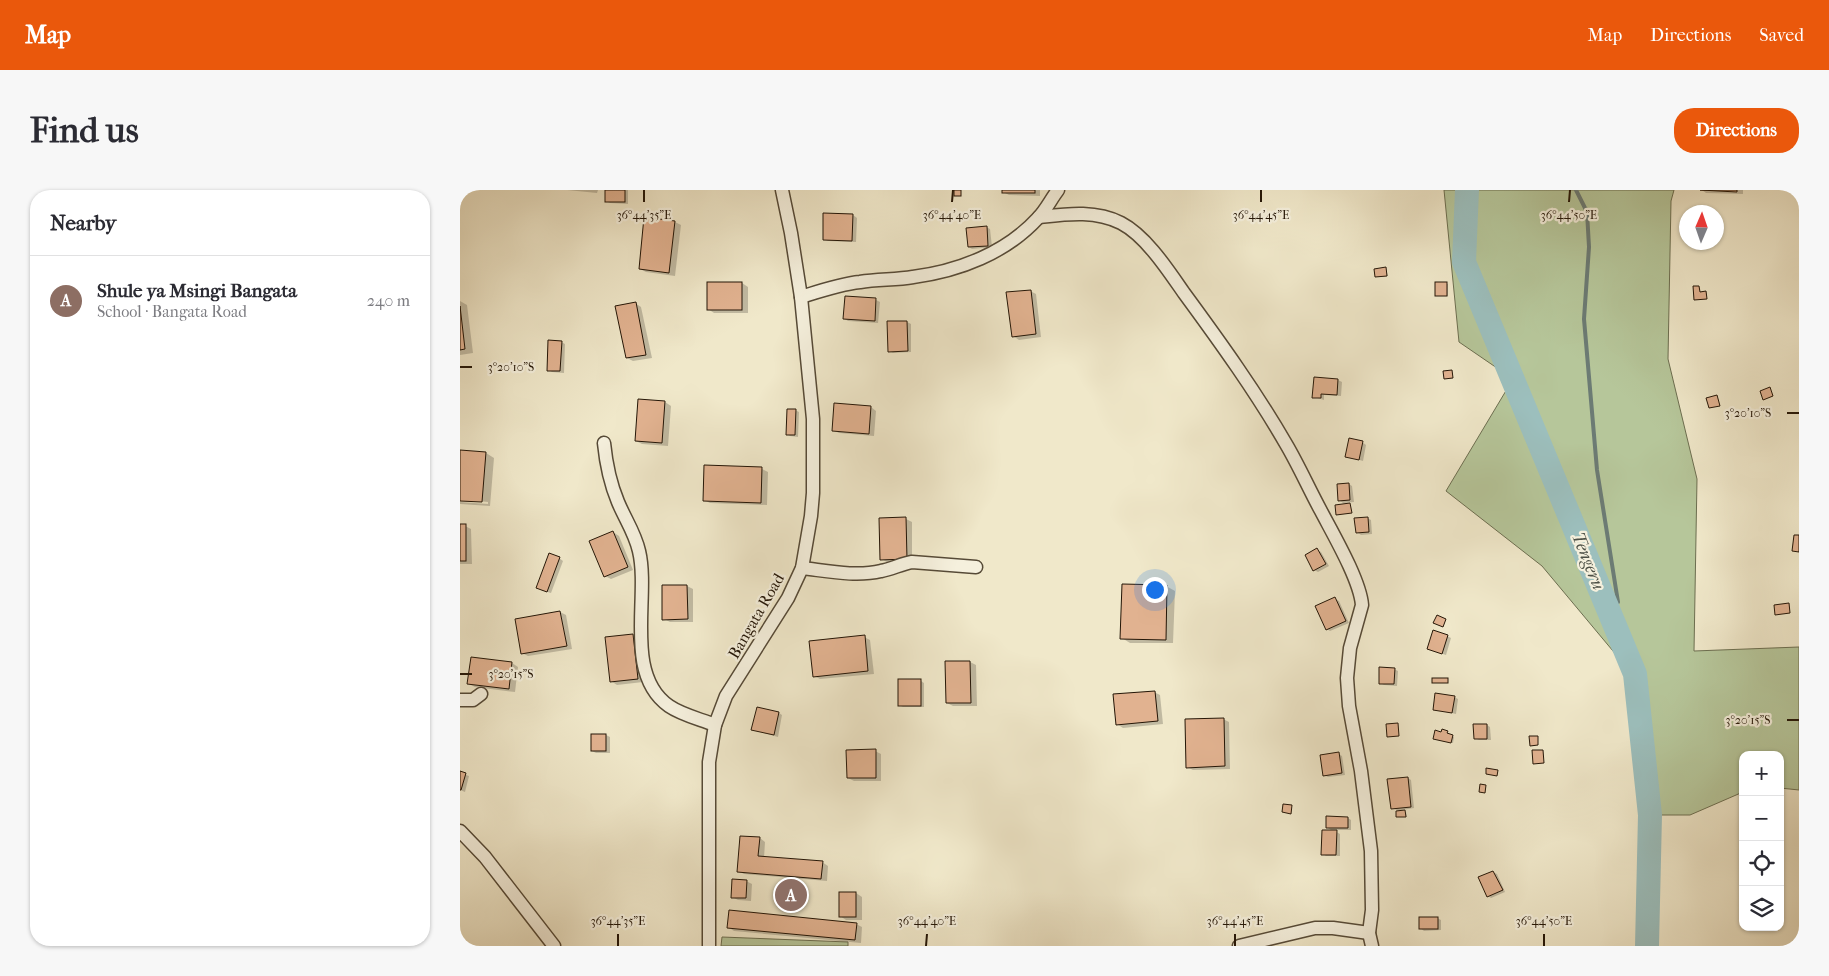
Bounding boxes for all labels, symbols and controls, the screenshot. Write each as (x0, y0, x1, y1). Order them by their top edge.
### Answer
text: Map (25, 21, 71, 49)
text: Map (1588, 25, 1622, 46)
text: Directions (1650, 25, 1731, 46)
text: Saved (1759, 25, 1804, 46)
button: Directions (1674, 108, 1799, 153)
text: Find us (30, 110, 139, 151)
north arrow (1679, 205, 1724, 250)
text: 36°44'35"E (617, 208, 671, 222)
text: 36°44'40"E (923, 208, 981, 222)
text: 36°44'45"E (1233, 208, 1289, 222)
text: 36°44'50"E (1541, 208, 1597, 222)
text: Nearby (50, 211, 116, 235)
text: Shule ya Msingi Bangata (97, 280, 297, 302)
text: A (61, 291, 71, 310)
text: 240 m (367, 291, 410, 310)
text: School · Bangata Road (97, 302, 247, 321)
text: 3°20'10"S (488, 360, 534, 374)
text: 3°20'10"S (1725, 406, 1771, 420)
water label: Tengeru (1567, 529, 1609, 593)
street label: Bangata Road (724, 570, 788, 662)
your location (1142, 577, 1168, 603)
text: 3°20'15"S (489, 667, 533, 681)
text: 3°20'15"S (1726, 713, 1770, 727)
map controls (1739, 751, 1784, 931)
button: + (1739, 751, 1784, 796)
button: − (1739, 796, 1784, 841)
button: locate (1739, 841, 1784, 886)
pin: A (775, 876, 807, 914)
button: layers (1739, 886, 1784, 931)
text: 36°44'35"E (591, 914, 645, 928)
text: 36°44'40"E (898, 914, 956, 928)
text: 36°44'45"E (1207, 914, 1263, 928)
text: 36°44'50"E (1516, 914, 1572, 928)

